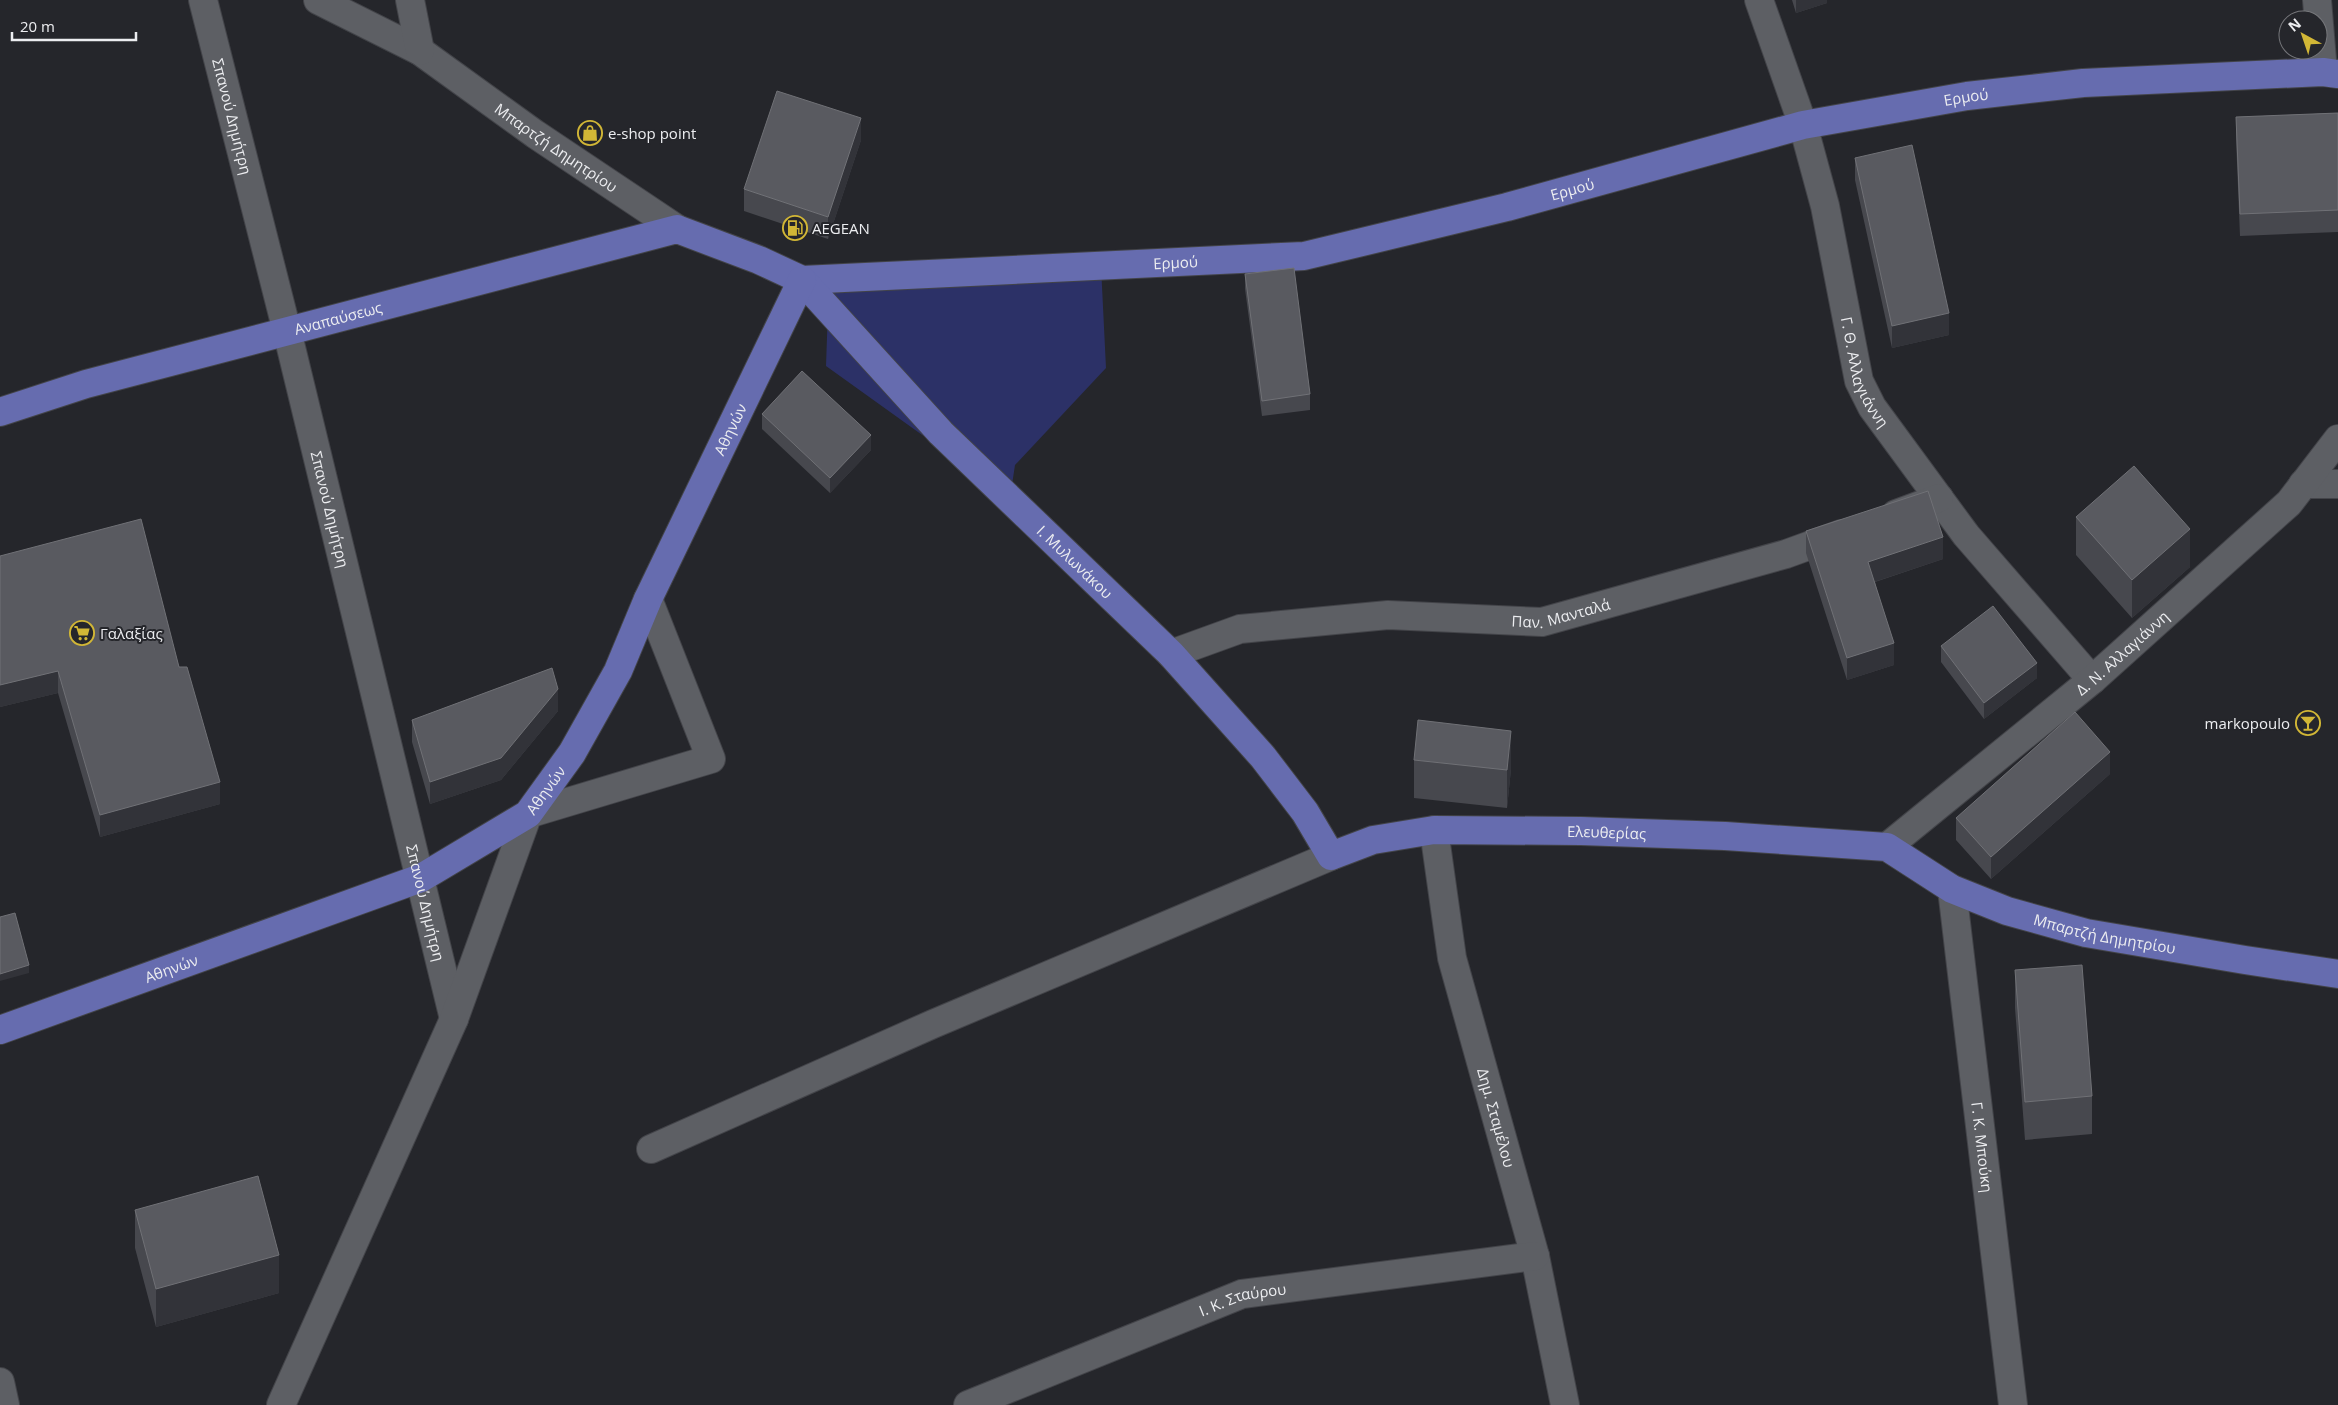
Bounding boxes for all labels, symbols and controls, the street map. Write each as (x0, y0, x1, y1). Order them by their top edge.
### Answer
scale bar (12, 10, 136, 42)
north arrow (2278, 10, 2328, 60)
text: N (2284, 14, 2305, 36)
text: 20 m (20, 16, 55, 36)
street label: Σπανού Δημήτρη (208, 56, 257, 177)
street label: Ερμού (1942, 84, 1989, 110)
street label: Μπαρτζή Δημητρίου (491, 98, 622, 197)
shop icon: e-shop point (577, 120, 603, 146)
place label: e-shop point (608, 123, 696, 143)
street label: Ερμού (1548, 173, 1596, 205)
fuel station icon: AEGEAN (782, 215, 808, 241)
place label: AEGEAN (812, 218, 870, 238)
street label: Ερμού (1153, 251, 1198, 273)
street label: Αναπαύσεως (292, 297, 384, 339)
street label: Γ. Θ. Αλλαγιάννη (1837, 315, 1894, 431)
street label: Αθηνών (709, 400, 751, 459)
street label: Σπανού Δημήτρη (306, 449, 354, 570)
street label: Ι. Μυλωνάκου (1033, 521, 1117, 603)
street label: Παν. Μανταλά (1511, 594, 1612, 632)
street label: Δ. Ν. Αλλαγιάννη (2071, 606, 2173, 699)
supermarket icon: Γαλαξίας (69, 620, 95, 646)
place label: Γαλαξίας (100, 623, 163, 643)
bar icon: markopoulo (2295, 710, 2321, 736)
place label: markopoulo (2205, 713, 2290, 733)
street label: Αθηνών (521, 762, 570, 818)
street label: Ελευθερίας (1567, 821, 1647, 843)
street label: Σπανού Δημήτρη (402, 843, 450, 963)
street label: Μπαρτζή Δημητρίου (2031, 909, 2177, 958)
street label: Αθηνών (142, 949, 201, 987)
street label: Δημ. Σταμέλου (1473, 1066, 1520, 1170)
street label: Γ. Κ. Μπούκη (1967, 1101, 1998, 1194)
street label: Ι. Κ. Σταύρου (1196, 1278, 1287, 1320)

